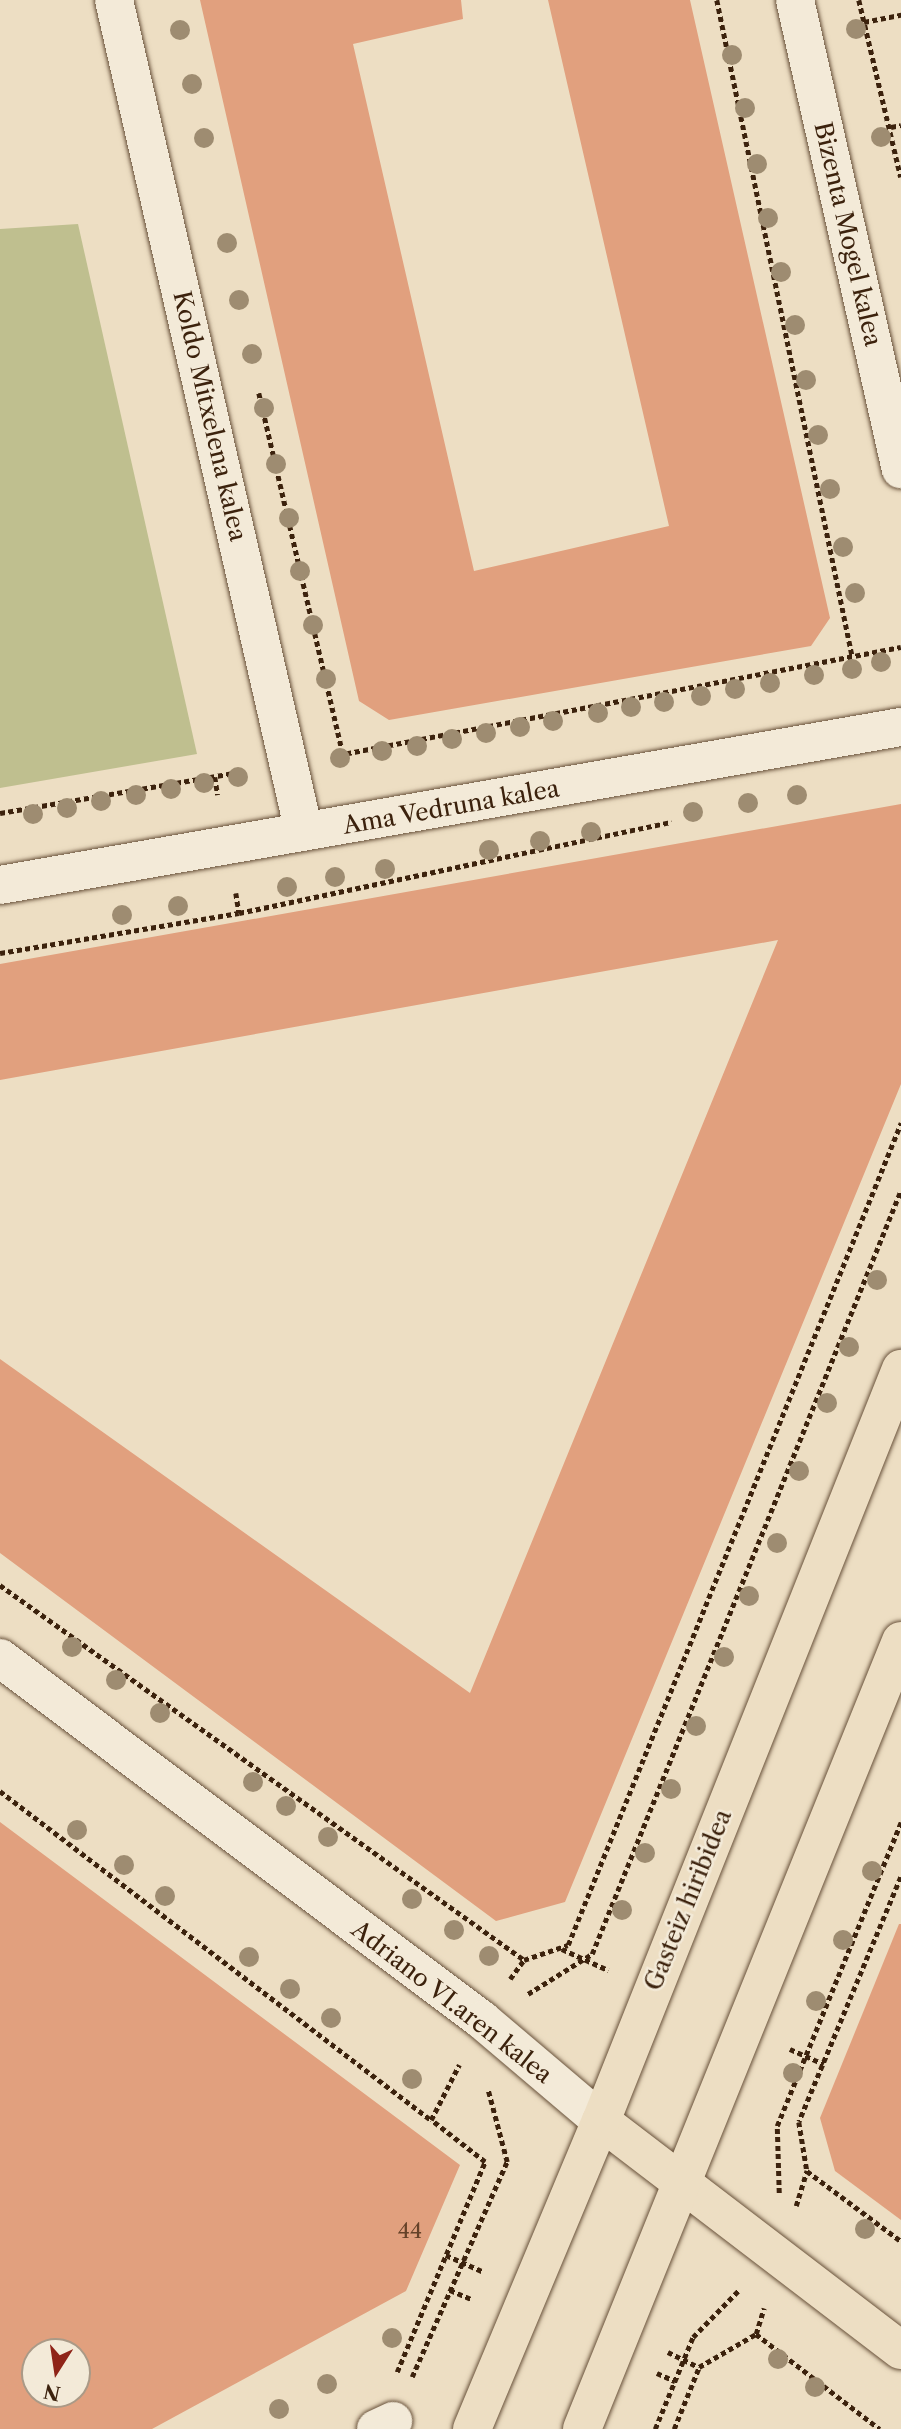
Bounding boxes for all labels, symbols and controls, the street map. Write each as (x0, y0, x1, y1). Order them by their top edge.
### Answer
street label: Bizenta Mogel kalea (808, 119, 888, 349)
street label: Koldo Mitxelena kalea (167, 288, 253, 544)
street label: Ama Vedruna kalea (340, 774, 562, 840)
street label: Gasteiz hiribidea (639, 1805, 737, 1995)
street label: Adriano VI.aren kalea (346, 1914, 558, 2090)
house number: 44 (398, 2218, 422, 2244)
north arrow (21, 2338, 91, 2408)
text: N (41, 2379, 62, 2405)

